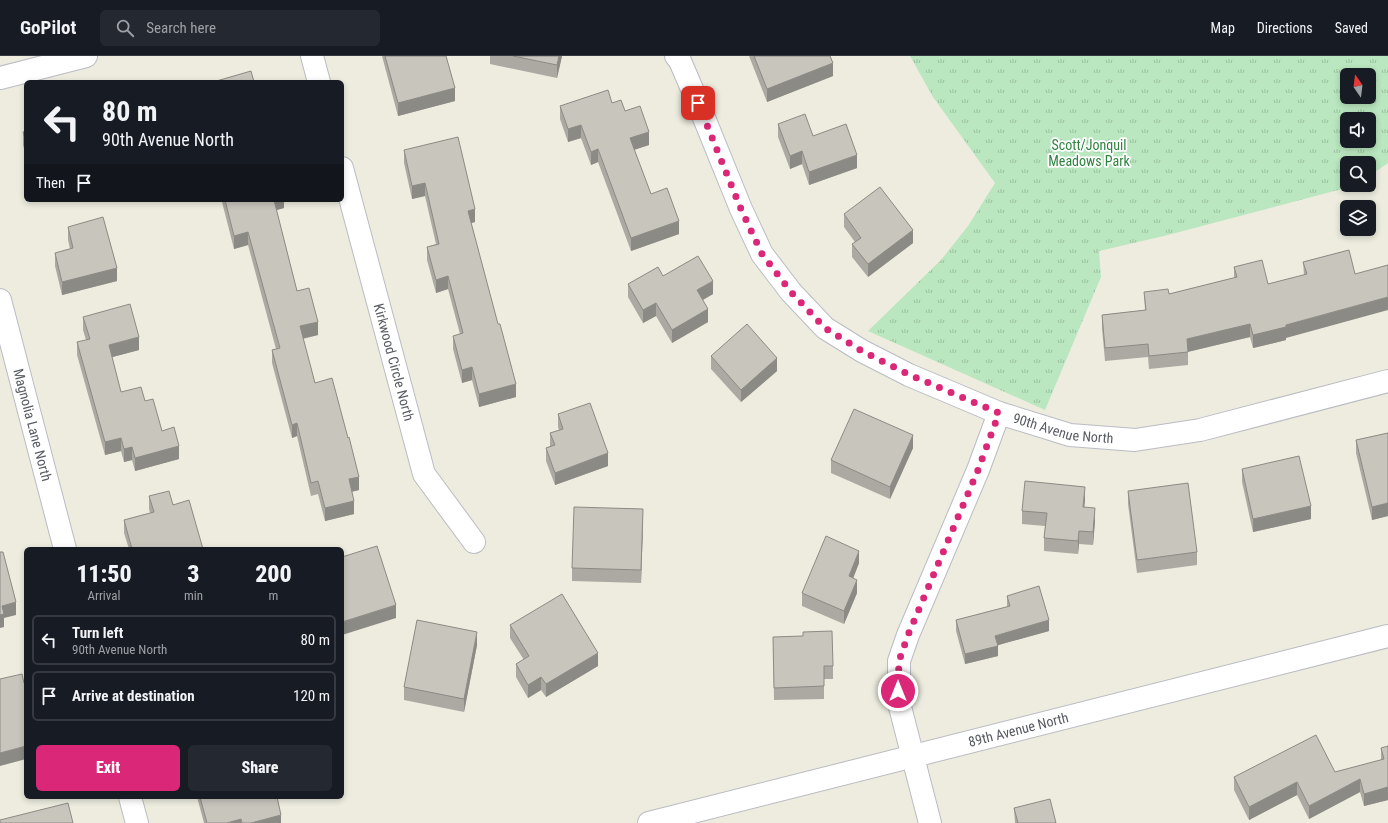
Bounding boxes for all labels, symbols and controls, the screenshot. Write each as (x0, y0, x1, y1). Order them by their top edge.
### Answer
search box (100, 10, 380, 46)
text: GoPilot (20, 16, 76, 39)
icon: search (114, 17, 136, 39)
text: Search here (146, 19, 216, 37)
text: Map (1211, 20, 1235, 36)
text: Directions (1257, 20, 1313, 36)
text: Saved (1335, 20, 1368, 36)
north arrow (1340, 68, 1376, 104)
map controls (1340, 68, 1376, 236)
pin (681, 86, 715, 120)
icon: arrive (687, 92, 709, 114)
text: 80 m (102, 95, 158, 128)
icon: left (36, 96, 88, 148)
button: sound (1340, 112, 1376, 148)
text: 90th Avenue North (102, 129, 234, 150)
park label: Scott/Jonquil Meadows Park (1048, 137, 1130, 169)
button: search (1340, 156, 1376, 192)
icon: arrive (73, 172, 95, 194)
text: Then (36, 174, 65, 192)
button: layers (1340, 200, 1376, 236)
street label: Kirkwood Circle North (371, 302, 417, 423)
street label: Magnolia Lane North (10, 367, 55, 483)
street label: 90th Avenue North (1011, 410, 1114, 446)
text: 11:50 (76, 560, 132, 588)
text: 3 (187, 560, 200, 588)
text: 200 (255, 560, 292, 588)
text: Arrival (87, 588, 121, 603)
text: min (184, 588, 203, 603)
text: m (269, 588, 278, 603)
text: Turn left (72, 624, 123, 642)
icon: left (38, 629, 60, 651)
text: 80 m (300, 631, 330, 649)
text: 90th Avenue North (72, 642, 167, 657)
position arrow (877, 670, 919, 712)
icon: arrive (38, 685, 60, 707)
text: Arrive at destination (72, 687, 195, 705)
text: 120 m (293, 687, 330, 705)
street label: 89th Avenue North (967, 709, 1070, 750)
button: Exit (36, 745, 180, 791)
button: Share (188, 745, 332, 791)

